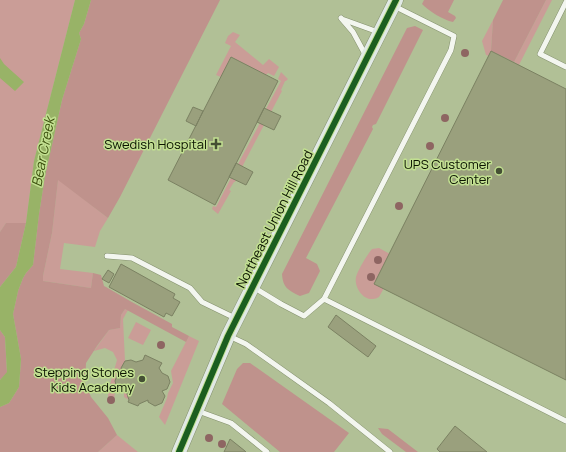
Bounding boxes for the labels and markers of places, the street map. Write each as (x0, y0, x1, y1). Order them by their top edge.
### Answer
place label: Swedish Hospital (104, 135, 207, 153)
marker: Swedish Hospital (210, 138, 222, 150)
place label: UPS Customer Center (404, 155, 491, 188)
marker: UPS Customer Center (494, 166, 504, 176)
place label: Stepping Stones Kids Academy (34, 363, 134, 396)
marker: Stepping Stones Kids Academy (137, 374, 147, 384)

